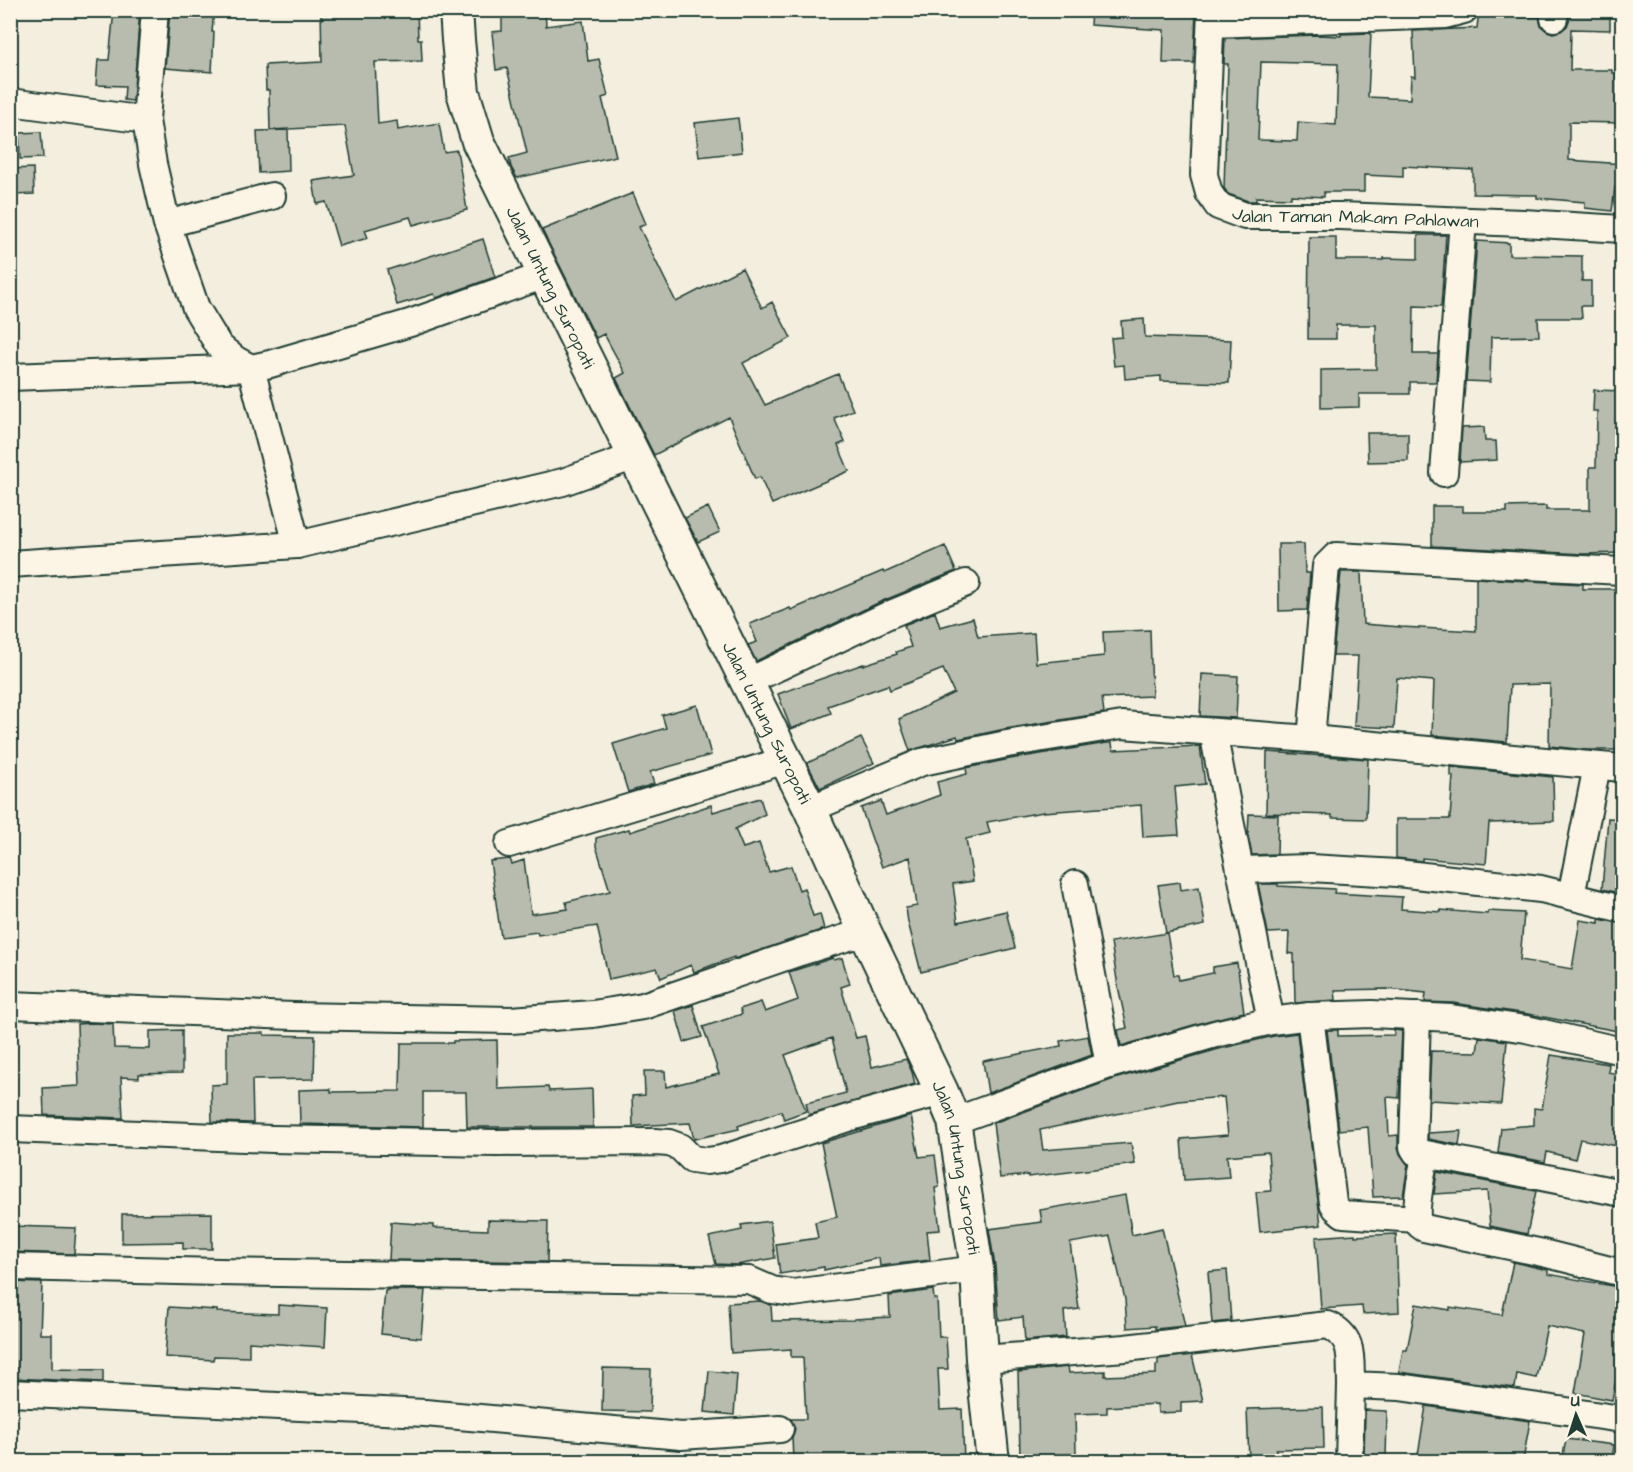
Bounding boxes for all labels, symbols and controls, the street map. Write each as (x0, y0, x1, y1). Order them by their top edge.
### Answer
street label: Jalan Taman Makam Pahlawan (1229, 200, 1479, 234)
street label: Jalan Untung Suropati (500, 202, 601, 373)
street label: Jalan Untung Suropati (716, 638, 818, 808)
street label: Jalan Untung Suropati (925, 1076, 987, 1256)
north arrow (1546, 1385, 1606, 1445)
text: U (1570, 1390, 1580, 1412)

